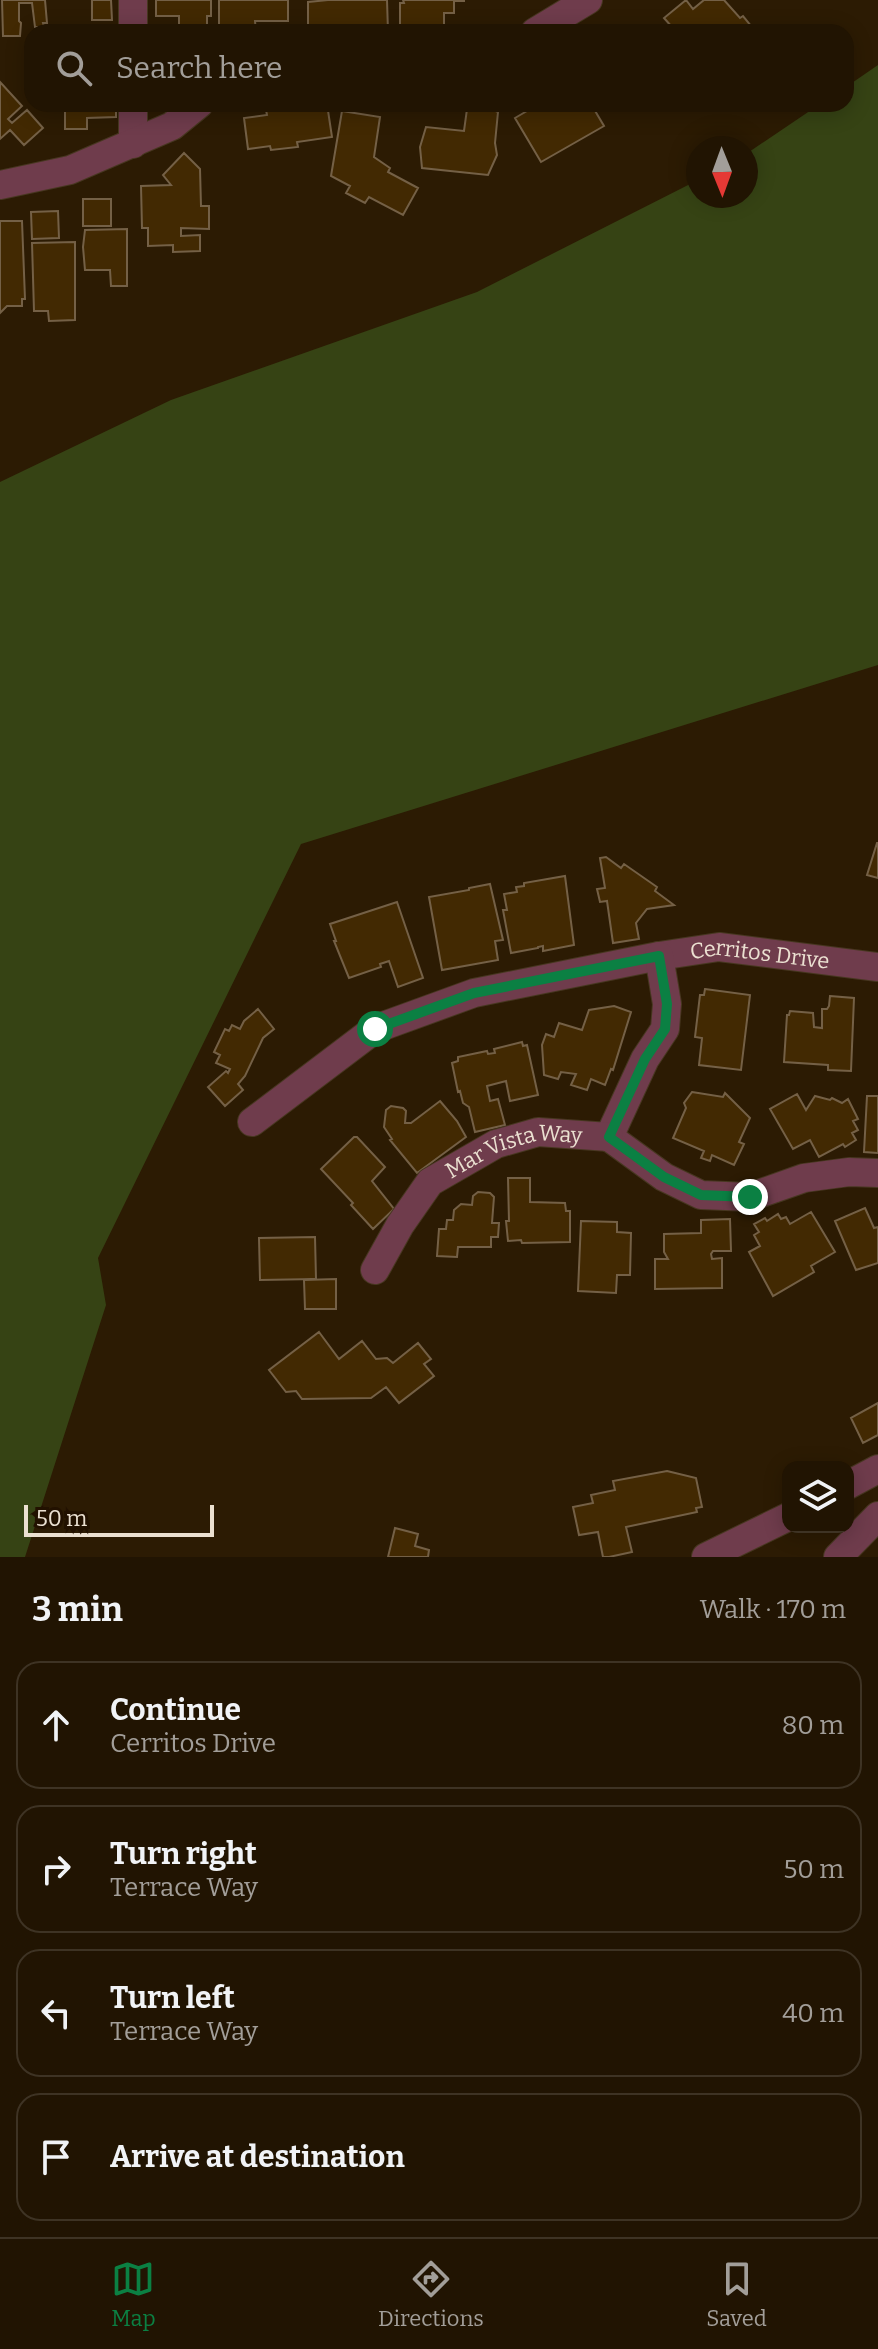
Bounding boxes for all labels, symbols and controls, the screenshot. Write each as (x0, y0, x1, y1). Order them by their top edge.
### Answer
search box (24, 24, 854, 112)
icon: search (52, 46, 96, 90)
text: Search here (116, 50, 283, 86)
north arrow (686, 136, 758, 208)
street label: Cerritos Drive (688, 933, 831, 974)
route start (357, 1011, 393, 1047)
street label: Mar Vista Way (440, 1119, 584, 1184)
route end (732, 1179, 768, 1215)
map controls (782, 1461, 854, 1533)
button: layers (782, 1461, 854, 1533)
scale bar (24, 1501, 214, 1537)
text: 50 m (36, 1505, 87, 1532)
text: 3 min (32, 1589, 123, 1630)
text: Walk · 170 m (700, 1594, 846, 1625)
text: Continue (110, 1692, 241, 1728)
icon: ahead (34, 1703, 78, 1747)
text: 80 m (782, 1710, 844, 1741)
text: Cerritos Drive (110, 1728, 276, 1759)
text: Turn right (110, 1836, 257, 1872)
icon: right (34, 1847, 78, 1891)
text: 50 m (783, 1854, 844, 1885)
text: Terrace Way (110, 1872, 258, 1903)
text: Turn left (110, 1980, 235, 2016)
icon: left (34, 1991, 78, 2035)
text: 40 m (782, 1998, 844, 2029)
text: Terrace Way (110, 2016, 258, 2047)
icon: arrive (34, 2135, 78, 2179)
text: Arrive at destination (110, 2139, 405, 2175)
tab: Map (111, 2257, 156, 2332)
tab: Directions (378, 2257, 484, 2332)
tab: Saved (706, 2257, 767, 2332)

